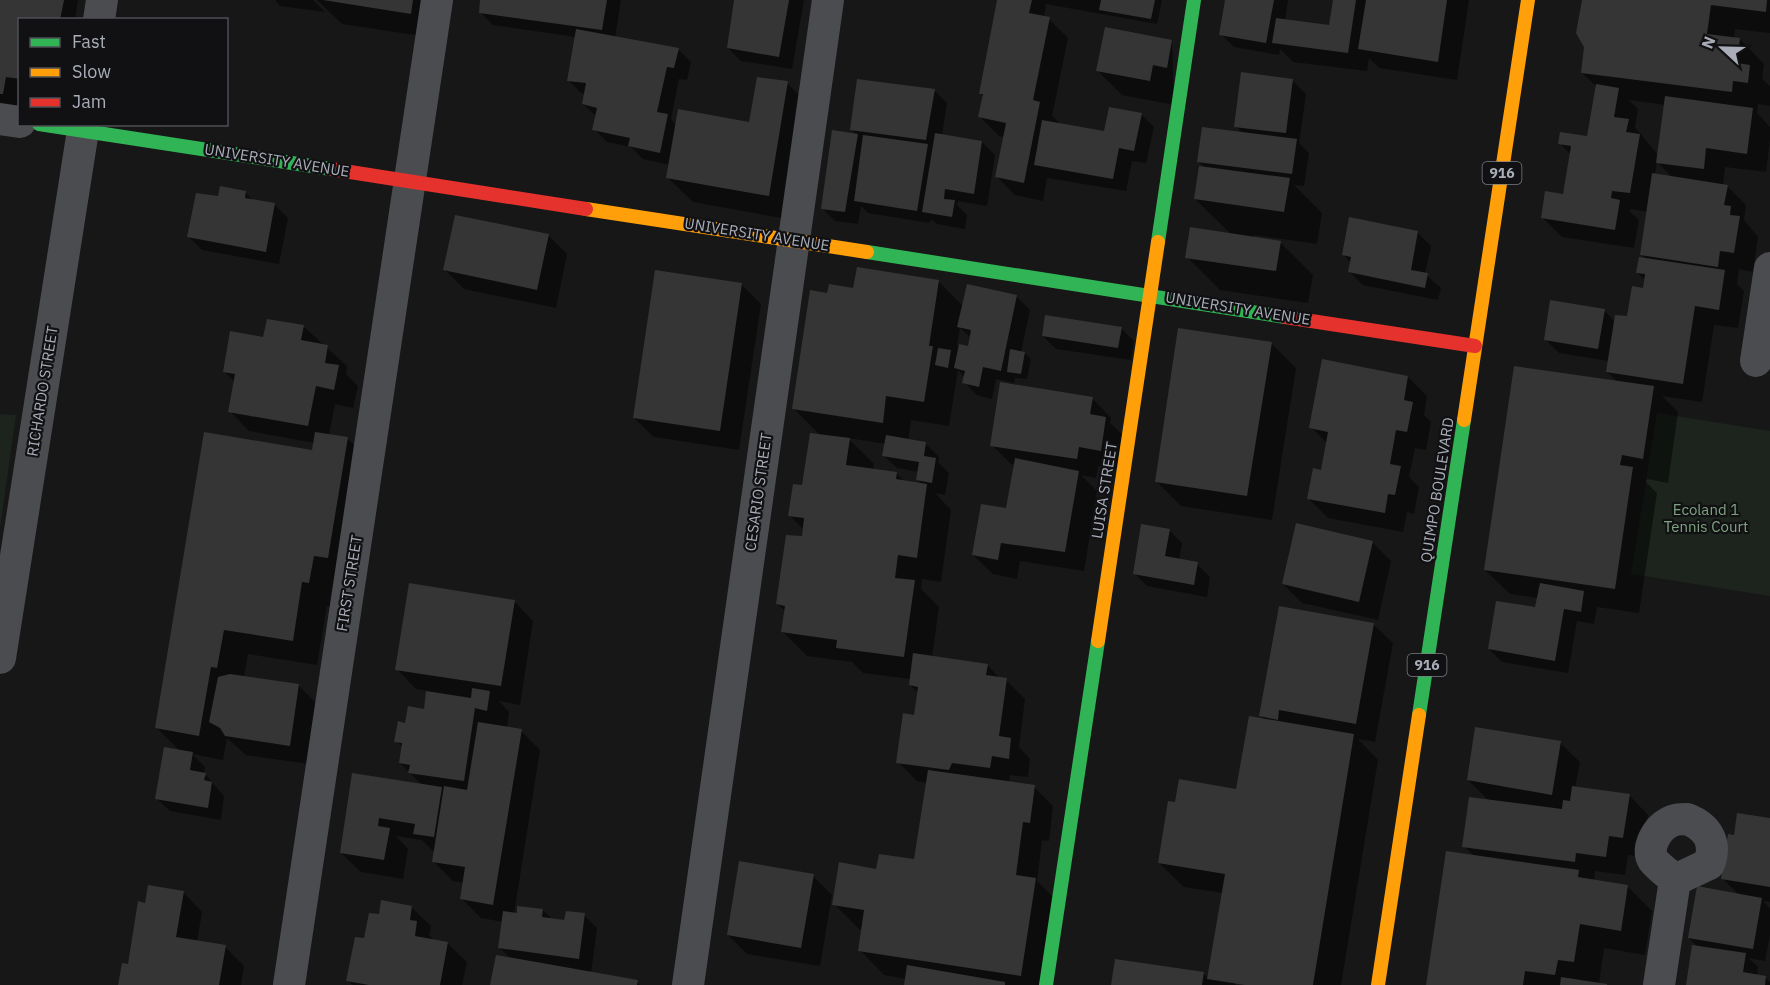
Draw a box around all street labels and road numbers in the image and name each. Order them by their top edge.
street label: UNIVERSITY AVENUE [203,139,351,181]
road number: 916 [1482,162,1522,184]
street label: UNIVERSITY AVENUE [683,213,831,255]
street label: UNIVERSITY AVENUE [1164,287,1312,329]
street label: RICHARDO STREET [22,324,62,458]
street label: QUIMPO BOULEVARD [1416,416,1458,564]
street label: CESARIO STREET [740,431,776,552]
street label: LUISA STREET [1087,440,1121,540]
street label: FIRST STREET [332,533,366,633]
road number: 916 [1408,654,1446,676]

